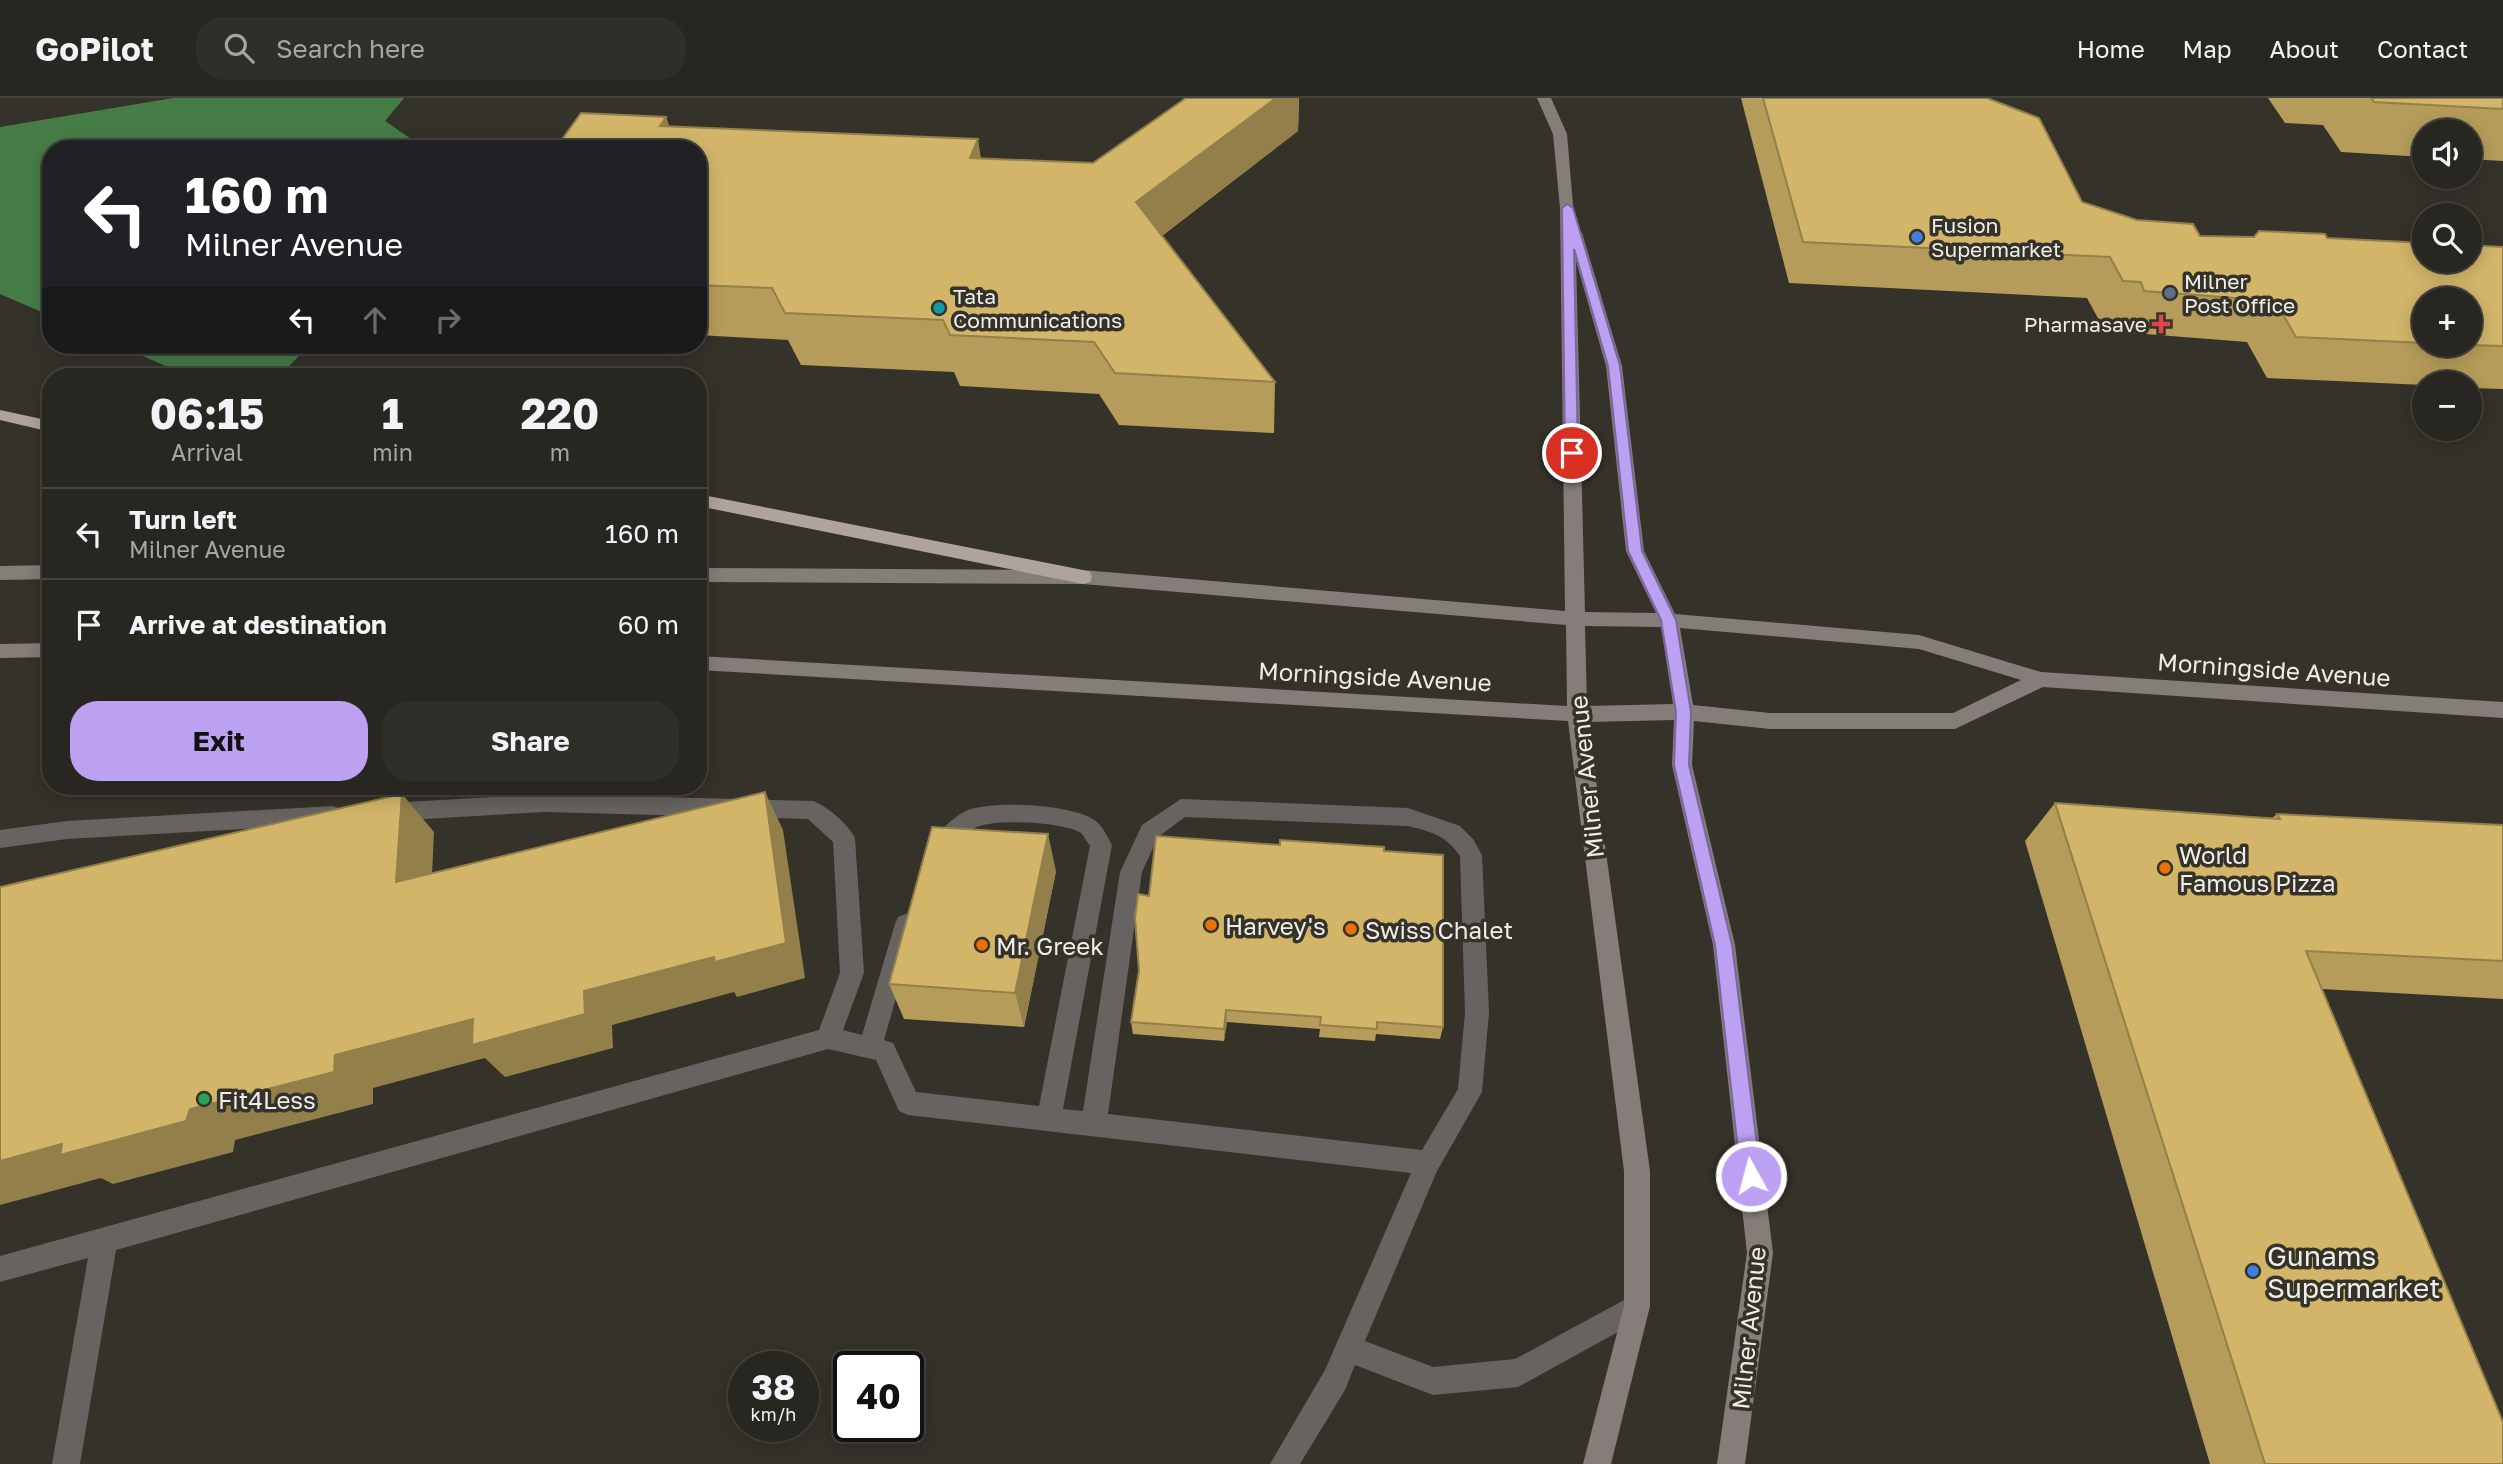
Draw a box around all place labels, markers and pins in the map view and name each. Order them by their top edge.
place label: Fusion Supermarket [1931,212,2061,262]
marker: Fusion Supermarket [1909,229,1925,245]
place label: Milner Post Office [2184,268,2295,318]
place label: Tata Communications [953,283,1122,333]
marker: Milner Post Office [2162,285,2178,301]
marker: Tata Communications [931,300,947,316]
place label: Pharmasave [2024,311,2147,337]
marker: Pharmasave [2153,316,2169,332]
pin [1542,423,1602,483]
place label: World Famous Pizza [2179,840,2336,897]
marker: World Famous Pizza [2157,860,2173,876]
place label: Harvey's [1225,911,1326,940]
place label: Swiss Chalet [1365,915,1513,944]
marker: Harvey's [1203,917,1219,933]
marker: Swiss Chalet [1343,921,1359,937]
place label: Mr. Greek [996,931,1104,960]
marker: Mr. Greek [974,937,990,953]
place label: Fit4Less [218,1085,316,1114]
marker: Fit4Less [196,1091,212,1107]
place label: Gunams Supermarket [2267,1239,2440,1304]
marker: Gunams Supermarket [2245,1263,2261,1279]

